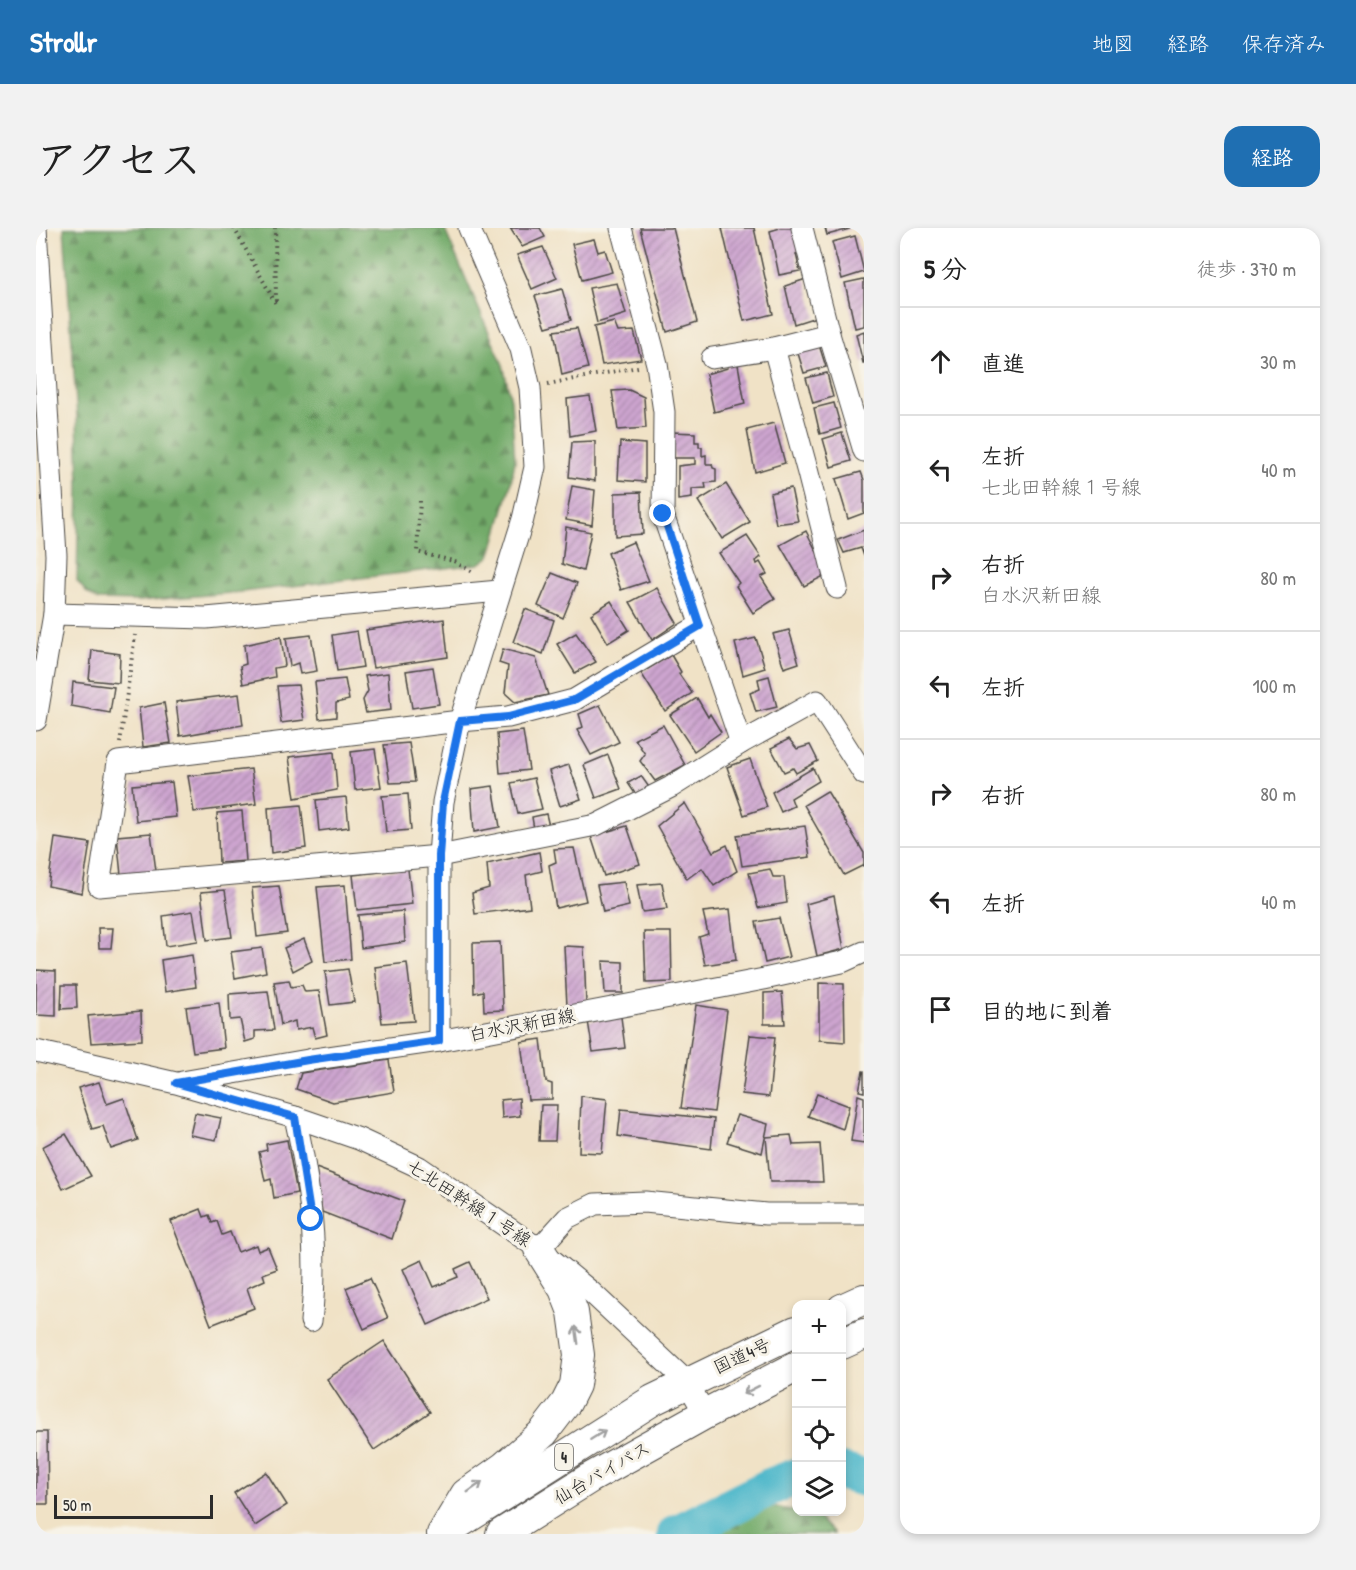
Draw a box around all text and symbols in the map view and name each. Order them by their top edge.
text: Strollr [30,23,97,61]
text: 地図 [1092,29,1134,58]
text: 経路 [1167,29,1209,58]
text: 保存済み [1242,29,1326,58]
button: 経路 [1224,126,1320,187]
text: アクセス [36,130,201,187]
text: 5 分 [924,251,967,286]
text: 徒歩 · 370 m [1197,255,1296,282]
icon: ahead [924,345,957,378]
text: 直進 [981,348,1025,378]
text: 30 m [1260,348,1296,375]
text: 左折 [981,441,1025,471]
icon: left [924,453,957,486]
text: 40 m [1261,456,1296,483]
text: 七北田幹線１号線 [981,473,1141,500]
route end [649,500,675,526]
text: 右折 [981,549,1025,579]
icon: right [924,561,957,594]
text: 80 m [1260,564,1296,591]
text: 白水沢新田線 [981,581,1101,608]
icon: left [924,669,957,702]
text: 左折 [981,672,1025,702]
text: 100 m [1253,672,1296,699]
icon: right [924,777,957,810]
text: 右折 [981,780,1025,810]
text: 80 m [1260,780,1296,807]
icon: left [924,885,957,918]
text: 左折 [981,888,1025,918]
text: 40 m [1261,888,1296,915]
icon: arrive [924,993,957,1026]
text: 目的地に到着 [981,996,1113,1026]
street label: 白水沢新田線 [467,1002,577,1047]
street label: 七北田幹線１号線 [402,1153,536,1252]
route start [297,1205,323,1231]
map controls [792,1300,846,1516]
button: + [792,1300,846,1354]
one-way arrow [571,1326,582,1346]
street label: 国道4号 [709,1331,775,1380]
button: − [792,1354,846,1408]
one-way arrow [742,1385,760,1397]
button: locate [792,1408,846,1462]
one-way arrow [589,1429,606,1442]
street label: 仙台バイパス [549,1435,655,1510]
road number: 4 [555,1444,573,1470]
button: layers [792,1462,846,1516]
one-way arrow [467,1481,483,1493]
scale bar [54,1492,213,1520]
text: 50 m [63,1494,92,1516]

